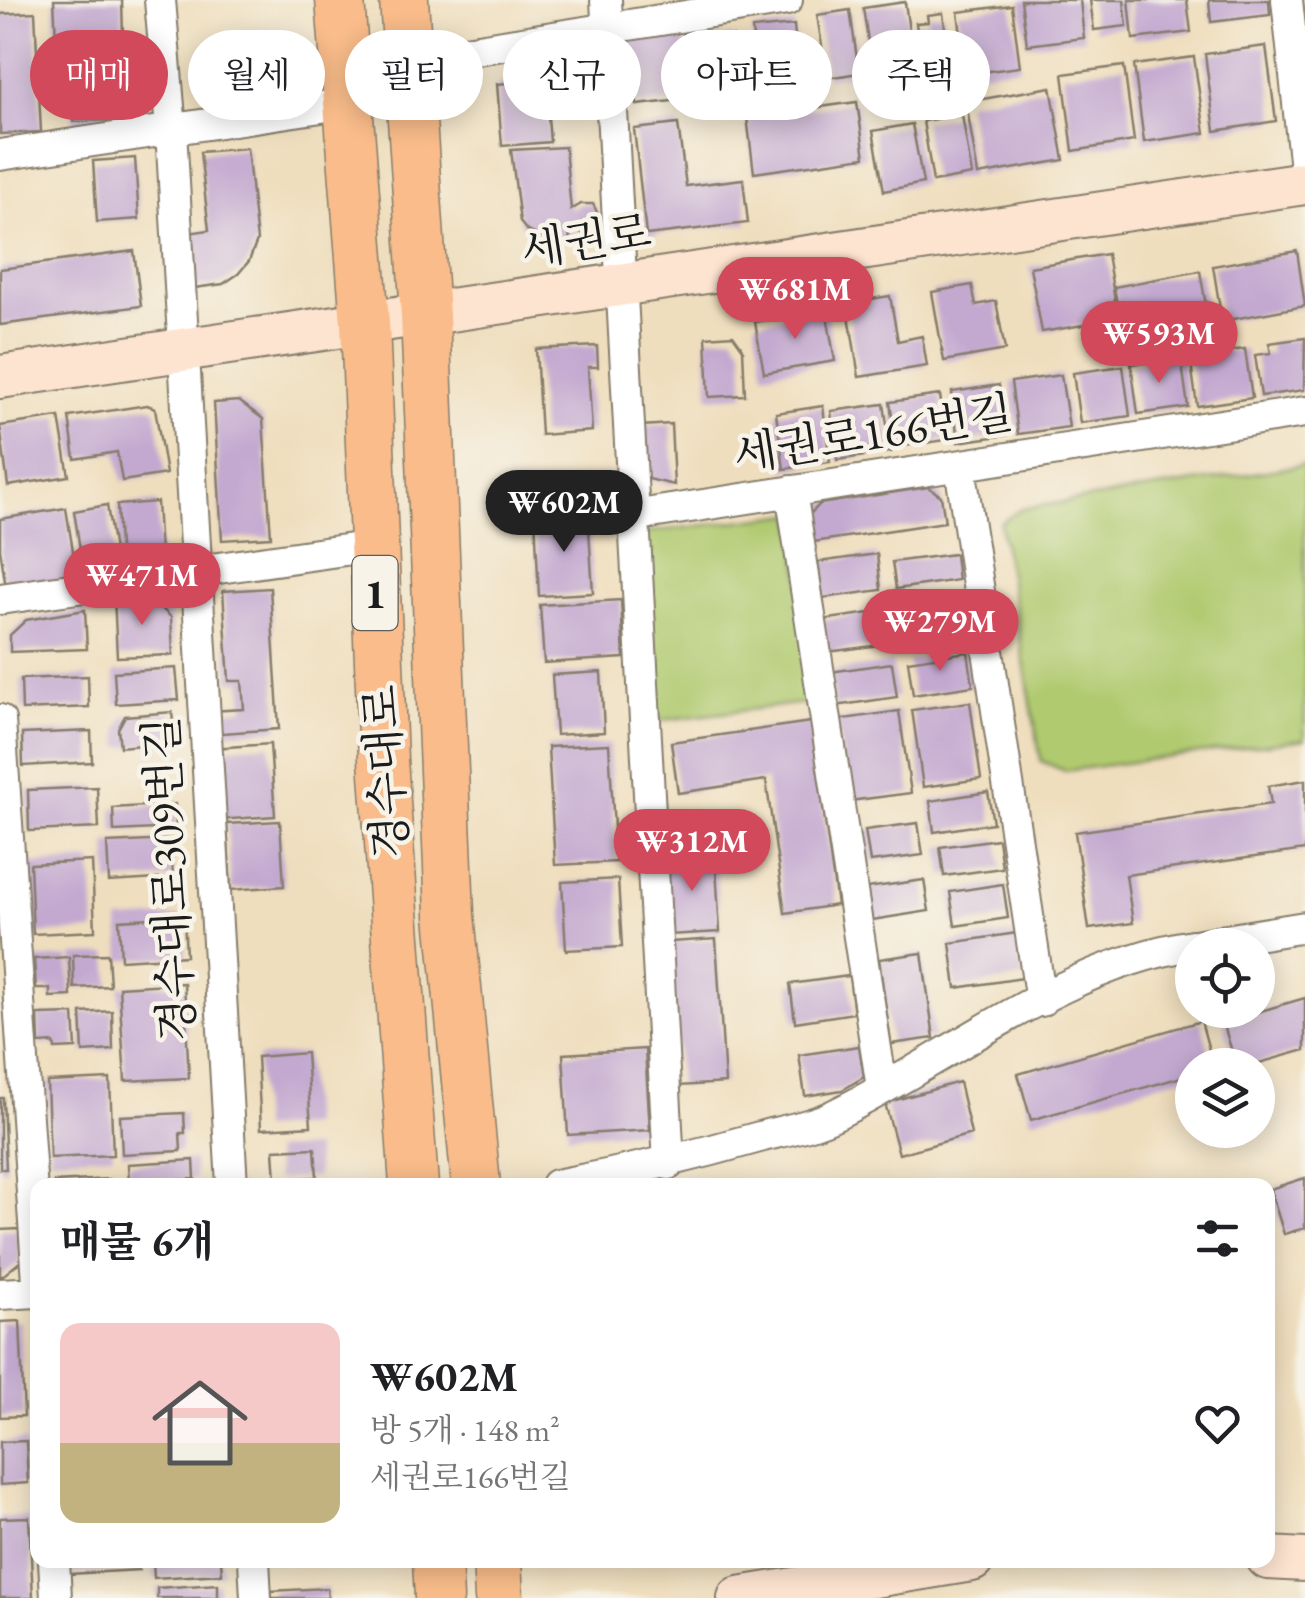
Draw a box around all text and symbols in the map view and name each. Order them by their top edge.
chip: 매매 [30,30,168,120]
chip: 월세 [188,30,325,120]
chip: 필터 [345,30,483,120]
chip: 신규 [503,30,641,120]
chip: 아파트 [661,30,832,120]
chip: 주택 [852,30,990,120]
street label: 세권로 [517,201,655,279]
pin: ₩681M [725,257,865,342]
text: ₩681M [739,268,851,310]
pin: ₩593M [1089,301,1229,386]
text: ₩593M [1103,312,1215,354]
street label: 세권로166번길 [729,382,1017,484]
pin: ₩602M [494,470,634,555]
text: ₩602M [508,481,620,523]
pin: ₩471M [72,543,212,628]
text: ₩471M [86,554,198,596]
road number: 1 [352,556,398,630]
pin: ₩279M [870,589,1010,674]
text: ₩279M [884,600,996,642]
street label: 경수대로 [350,683,420,861]
street label: 경수대로309번길 [132,715,206,1043]
pin: ₩312M [622,809,762,894]
text: ₩312M [636,820,748,862]
map controls [1175,928,1275,1148]
button: locate [1175,928,1275,1028]
button: layers [1175,1048,1275,1148]
icon: filters [1190,1211,1245,1266]
text: 매물 6개 [60,1214,214,1269]
text: ₩602M [370,1349,518,1404]
icon: home [140,1363,260,1483]
icon: heart [1190,1396,1245,1451]
text: 방 5개 · 148 m² [370,1409,560,1451]
text: 세권로166번길 [370,1456,571,1498]

